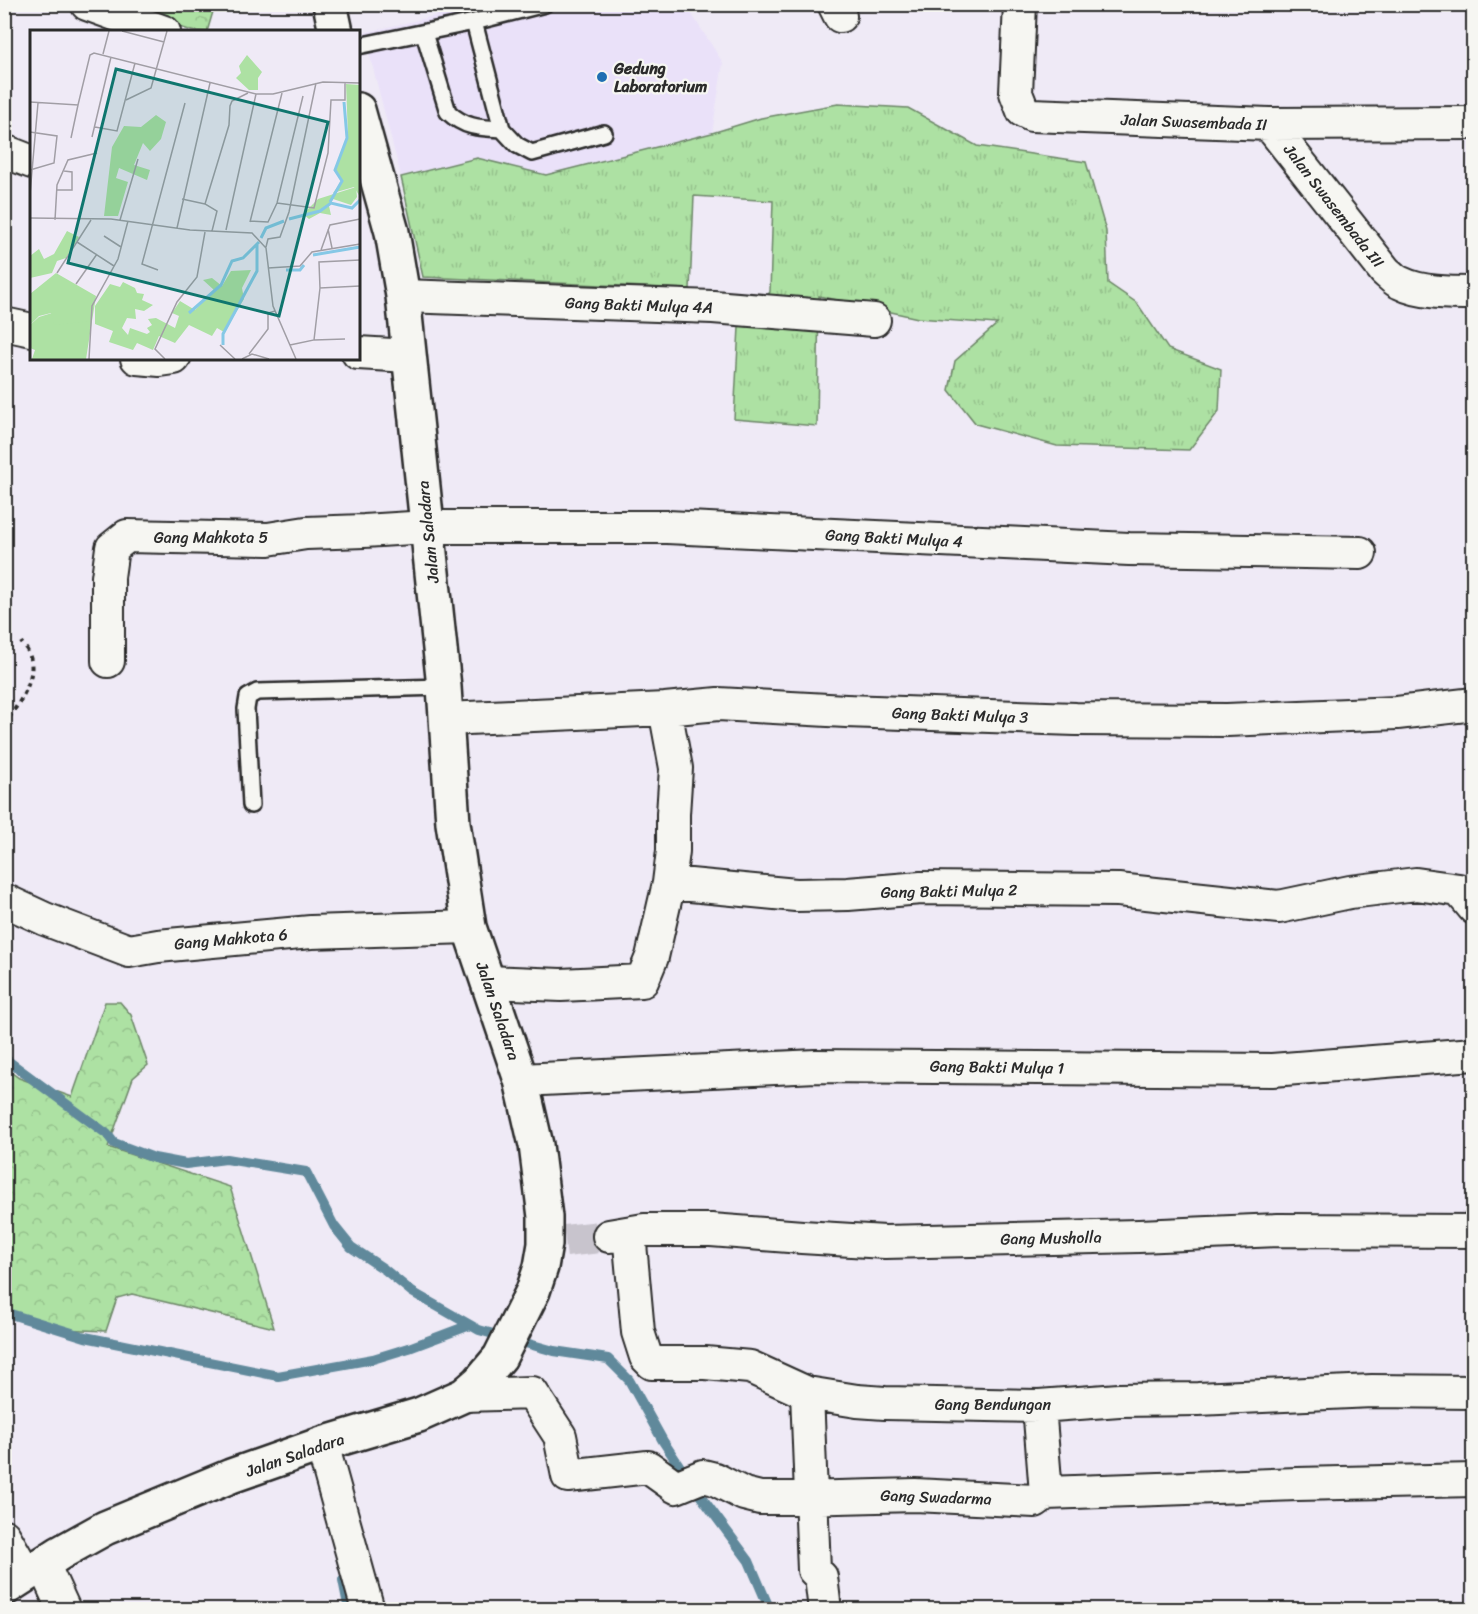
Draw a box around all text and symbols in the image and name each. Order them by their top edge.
inset map [30,30,360,360]
place label: Gedung Laboratorium [613,54,707,101]
marker: Gedung Laboratorium [595,70,609,84]
street label: Jalan Swasembada II [1119,105,1268,139]
street label: Jalan Swasembada III [1275,137,1392,275]
street label: Gang Bakti Mulya 4A [564,288,714,322]
street label: Jalan Saladara [408,479,448,586]
street label: Gang Bakti Mulya 4 [824,520,964,556]
street label: Gang Mahkota 5 [154,523,268,552]
street label: Gang Bakti Mulya 3 [891,698,1029,732]
street label: Gang Bakti Mulya 2 [880,875,1018,907]
street label: Gang Mahkota 6 [173,920,289,958]
street label: Jalan Saladara [467,957,528,1064]
street label: Gang Bakti Mulya 1 [929,1051,1065,1083]
street label: Gang Musholla [1000,1223,1102,1253]
street label: Gang Bendungan [935,1390,1052,1419]
street label: Jalan Saladara [241,1425,348,1486]
street label: Gang Swadarma [880,1481,992,1513]

